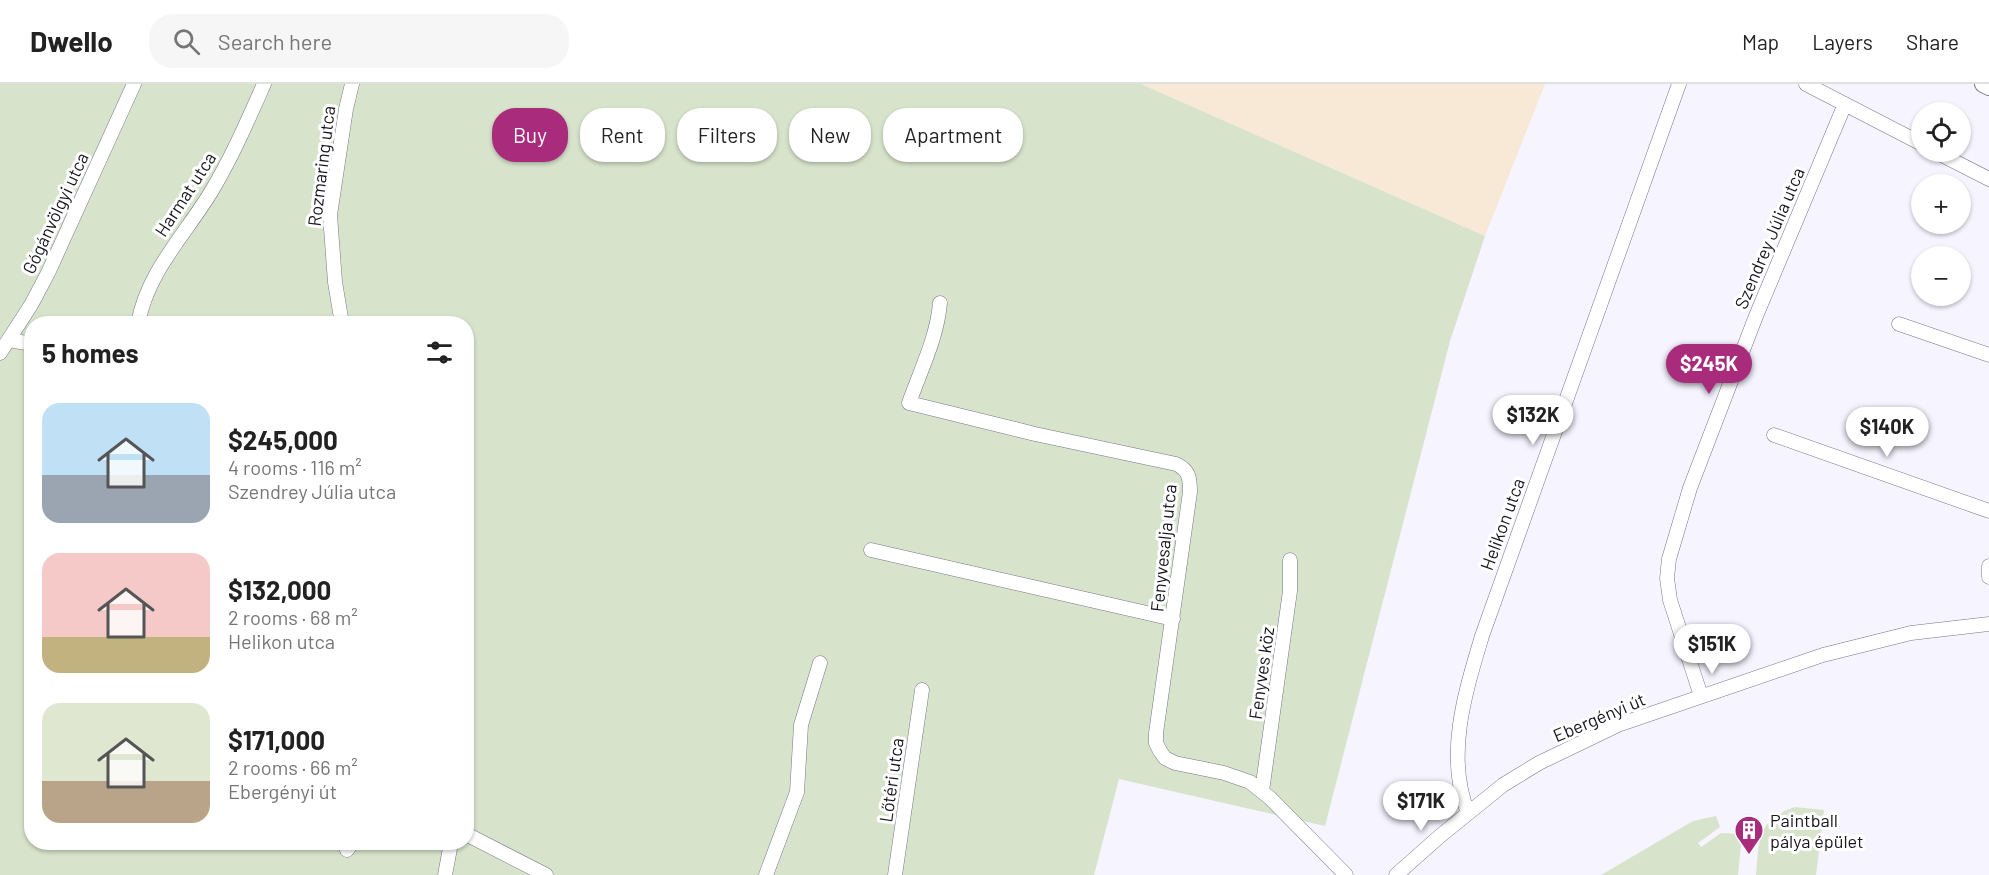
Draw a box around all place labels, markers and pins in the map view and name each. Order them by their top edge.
pin: $245K [1667,344,1751,395]
pin: $132K [1491,395,1575,446]
pin: $140K [1845,407,1929,458]
pin: $151K [1670,624,1754,675]
pin: $171K [1379,781,1463,832]
place label: Paintball pálya épület [1770,809,1864,852]
building icon: Paintball pálya épület [1733,814,1765,856]

